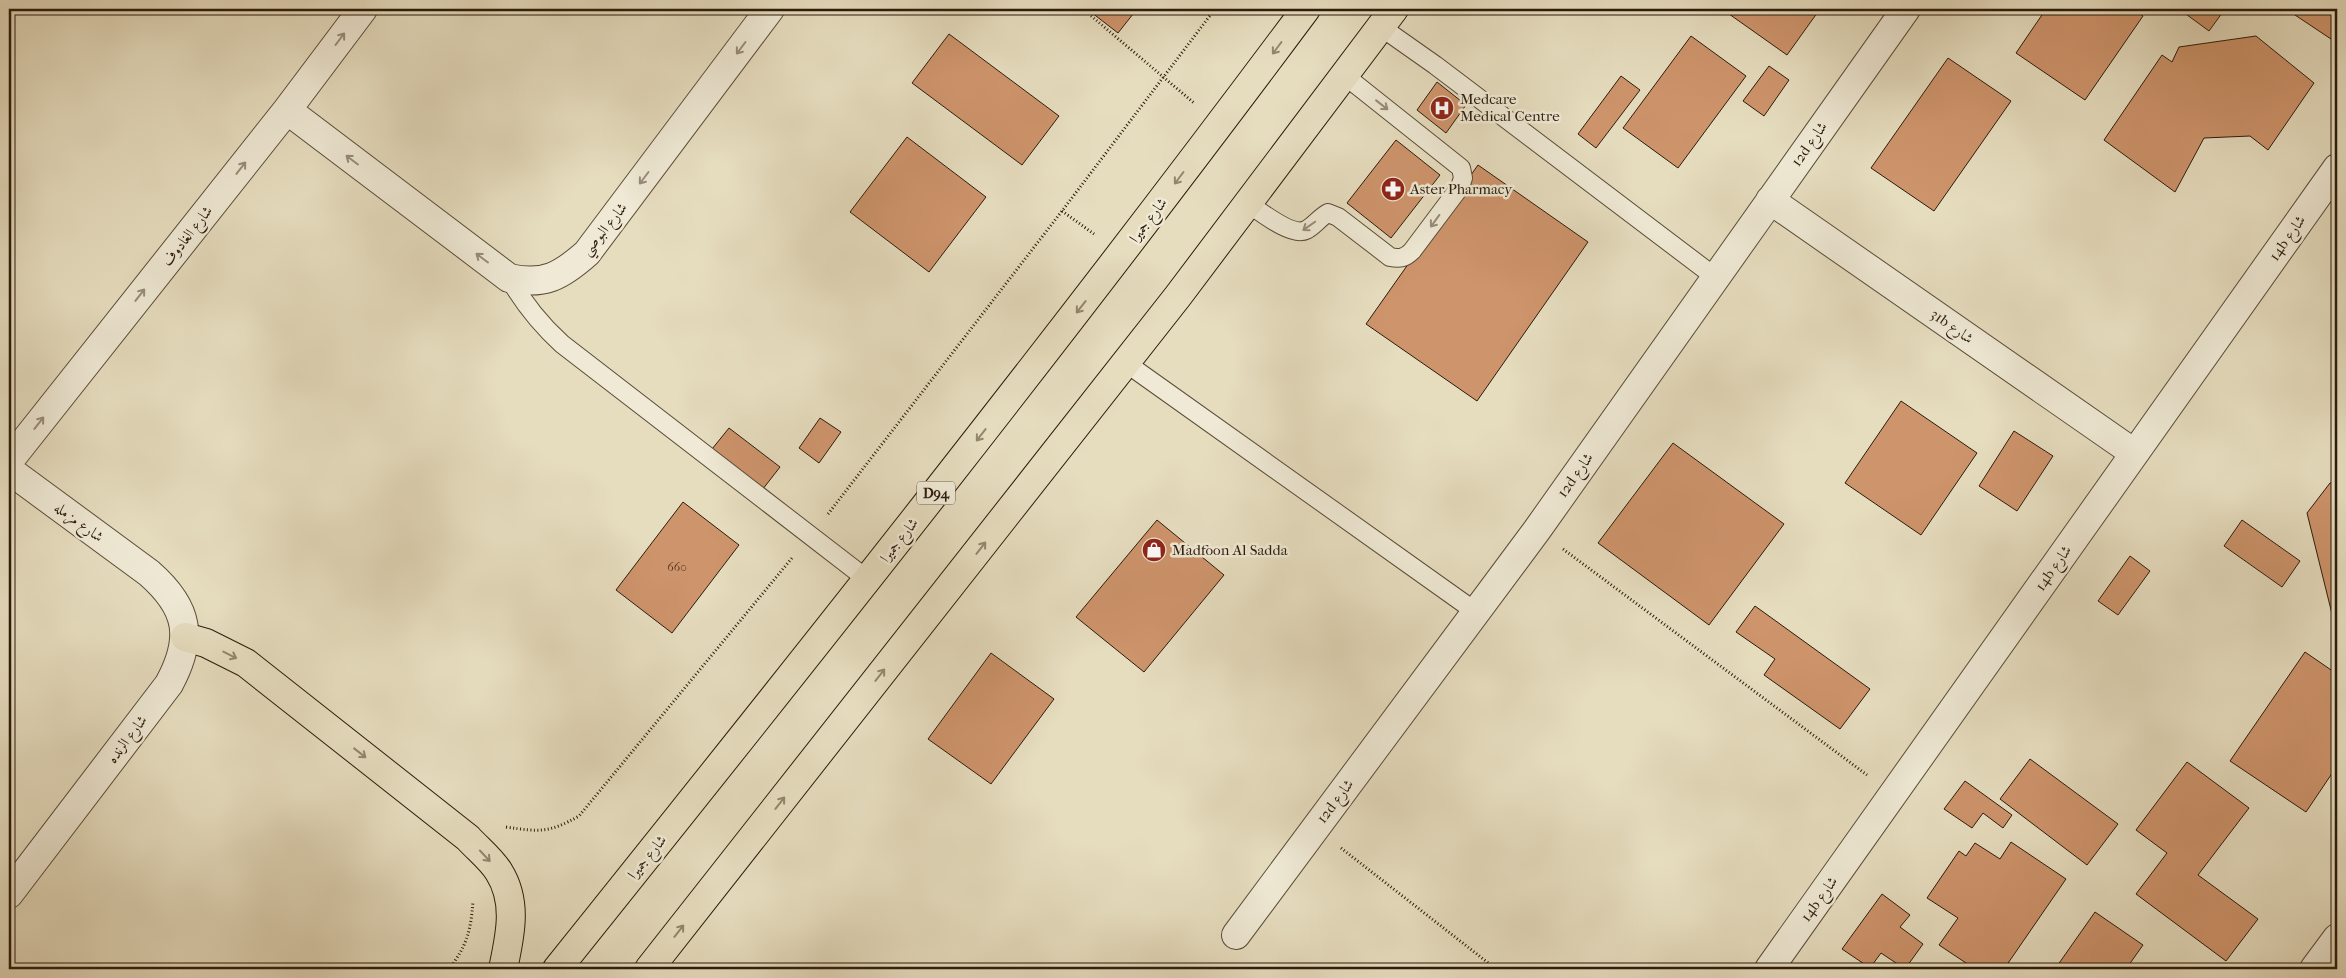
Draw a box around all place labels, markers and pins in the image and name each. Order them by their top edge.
place label: Medcare Medical Centre [1460,90,1560,125]
hospital icon: Medcare Medical Centre [1429,95,1455,121]
pharmacy icon: Aster Pharmacy [1380,176,1406,202]
place label: Aster Pharmacy [1409,180,1513,198]
shop icon: Madfoon Al Sadda [1141,537,1167,563]
place label: Madfoon Al Sadda [1172,541,1289,559]

